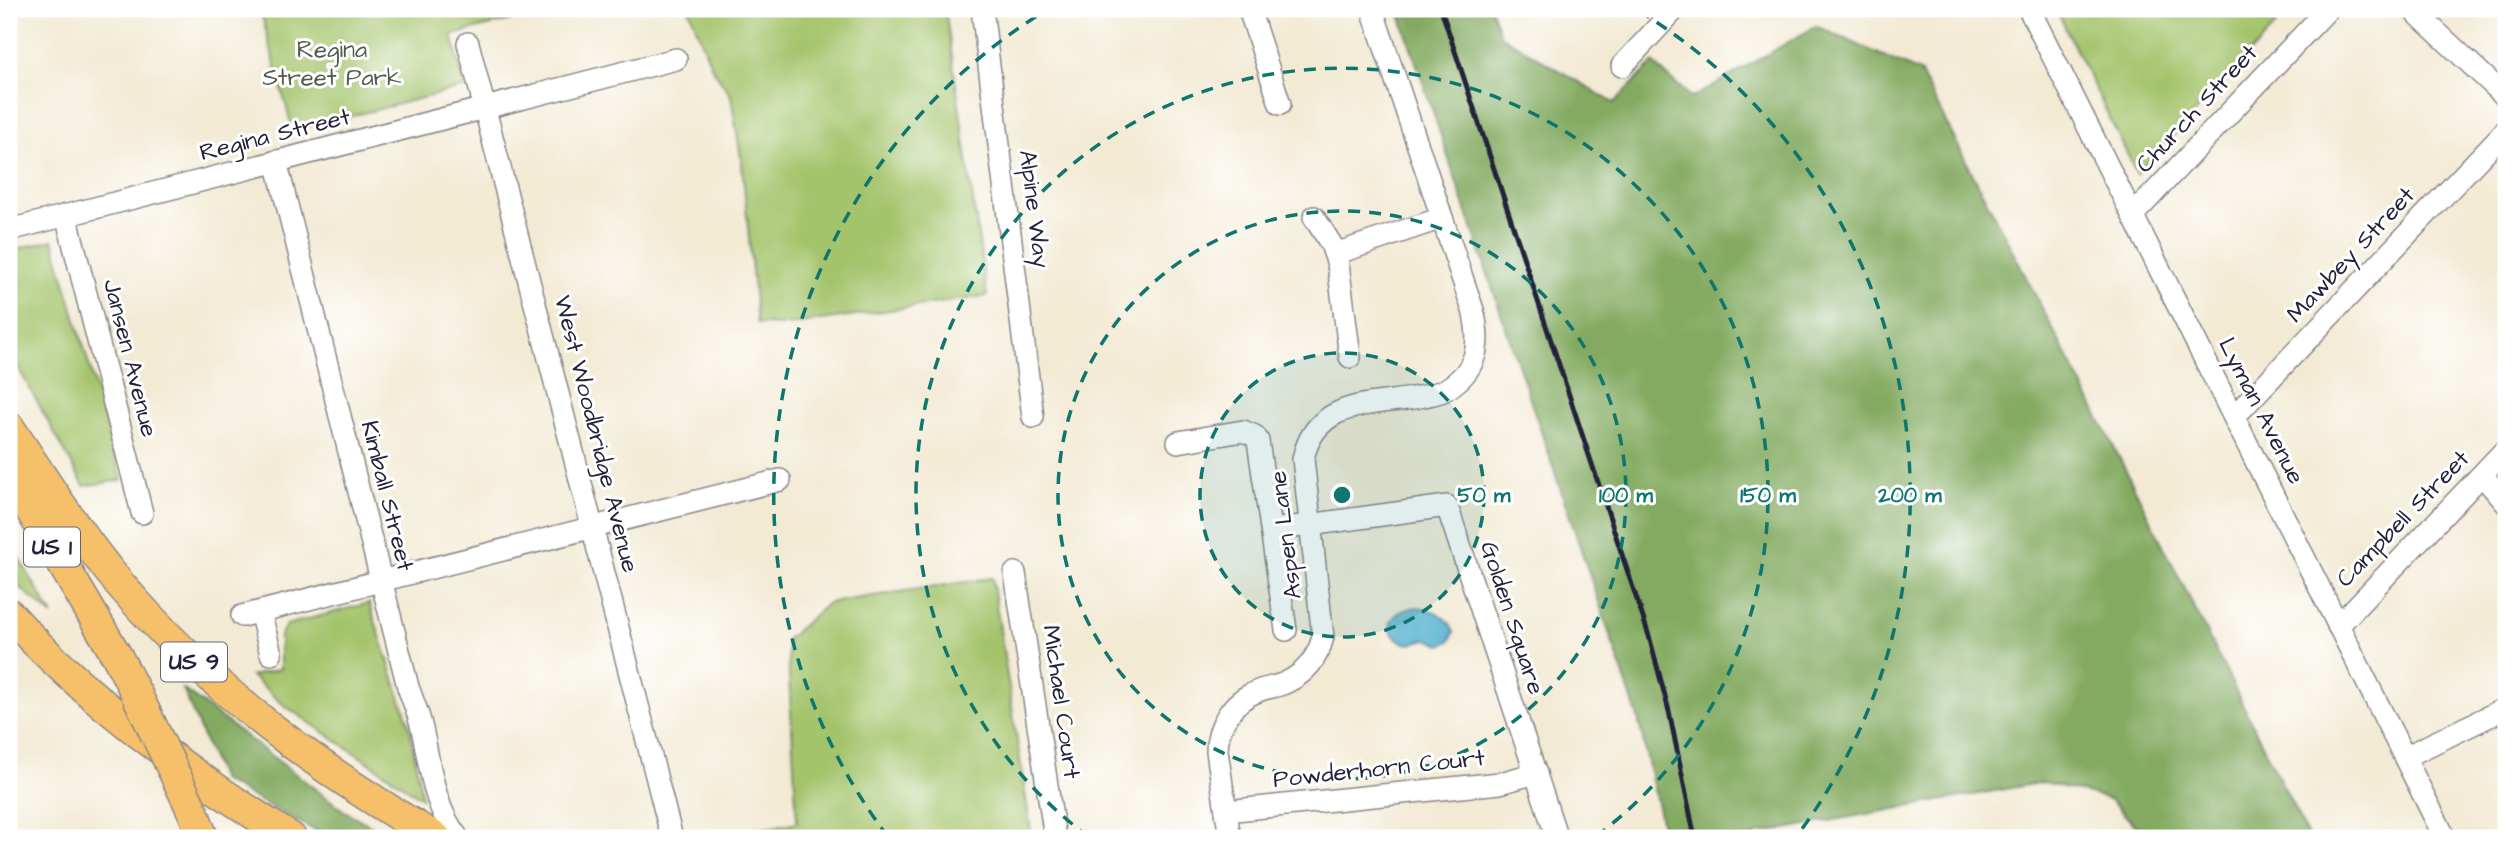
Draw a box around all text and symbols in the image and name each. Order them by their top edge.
park label: Regina Street Park [262,33,402,95]
street label: Church Street [2128,37,2266,181]
street label: Regina Street [196,100,354,171]
street label: Alpine Way [1009,148,1058,270]
street label: Mawbey Street [2279,179,2424,331]
street label: Jansen Avenue [94,276,166,440]
street label: West Woodbridge Avenue [544,292,647,576]
street label: Lyman Avenue [2209,332,2313,491]
street label: Kimball Street [352,417,422,575]
street label: Campbell Street [2329,443,2478,595]
street label: Aspen Lane [1261,469,1311,601]
text: 50 m [1458,481,1511,510]
text: 100 m [1599,481,1654,510]
text: 150 m [1740,481,1796,510]
text: 200 m [1877,481,1942,510]
centre of rings [1330,483,1354,507]
road number: US 1 [24,527,80,566]
street label: Golden Square [1471,537,1553,699]
street label: Michael Court [1033,623,1089,781]
road number: US 9 [161,642,227,682]
street label: Powderhorn Court [1272,741,1487,797]

